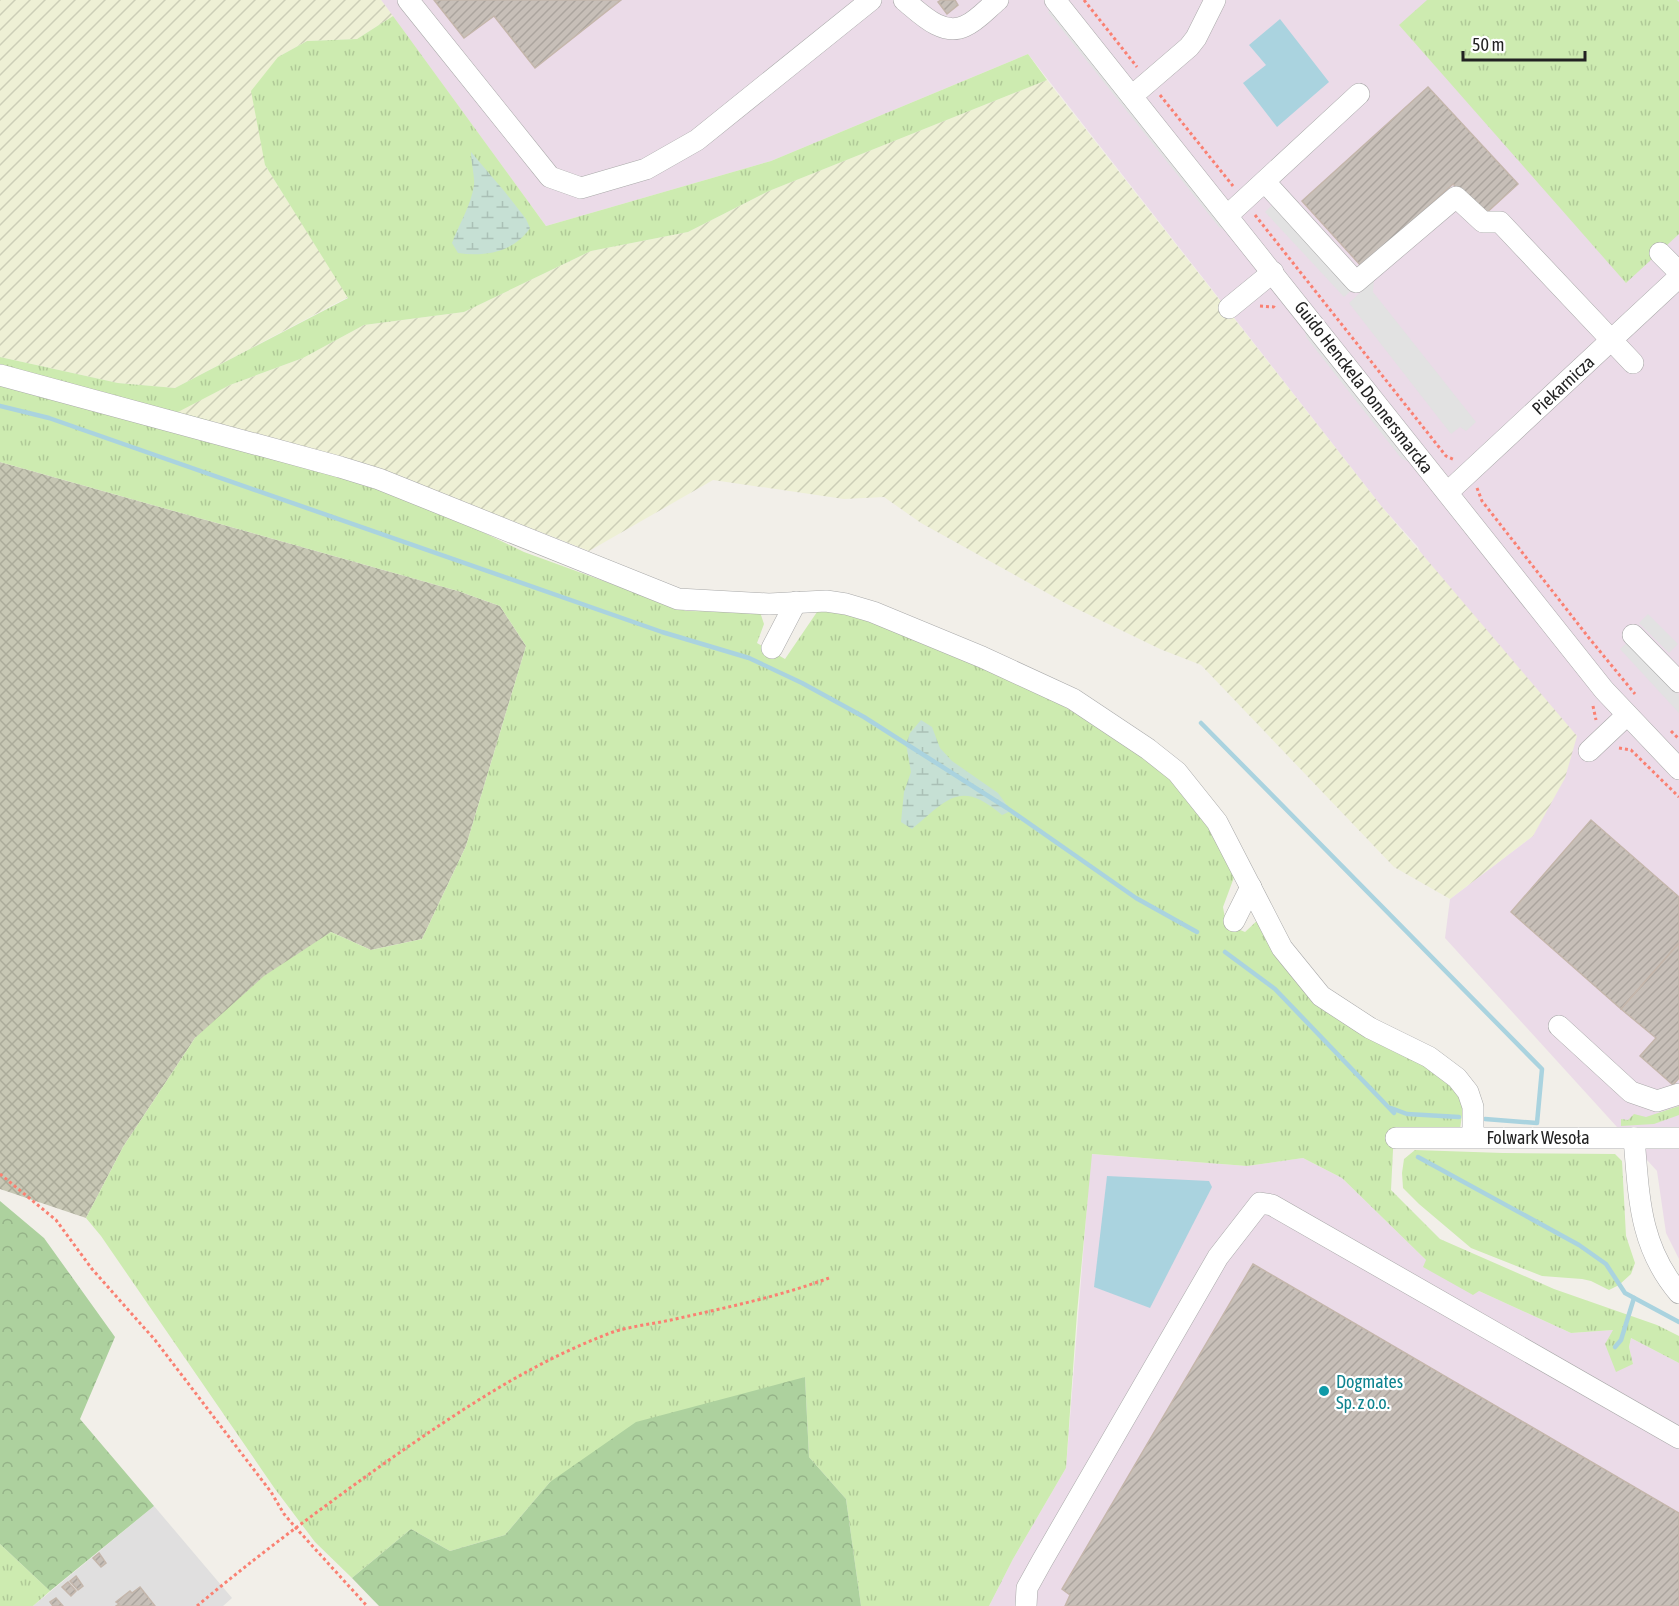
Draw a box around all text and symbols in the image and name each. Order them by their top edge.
scale bar [1463,24,1584,62]
text: 50 m [1472,34,1504,55]
street label: Guido Henckela Donnersmarcka [1290,297,1438,477]
street label: Piekarnicza [1528,351,1598,419]
street label: Folwark Wesoła [1486,1127,1590,1148]
place label: Dogmates Sp. z o.o. [1336,1371,1403,1413]
marker: Dogmates Sp. z o.o. [1317,1384,1331,1398]

